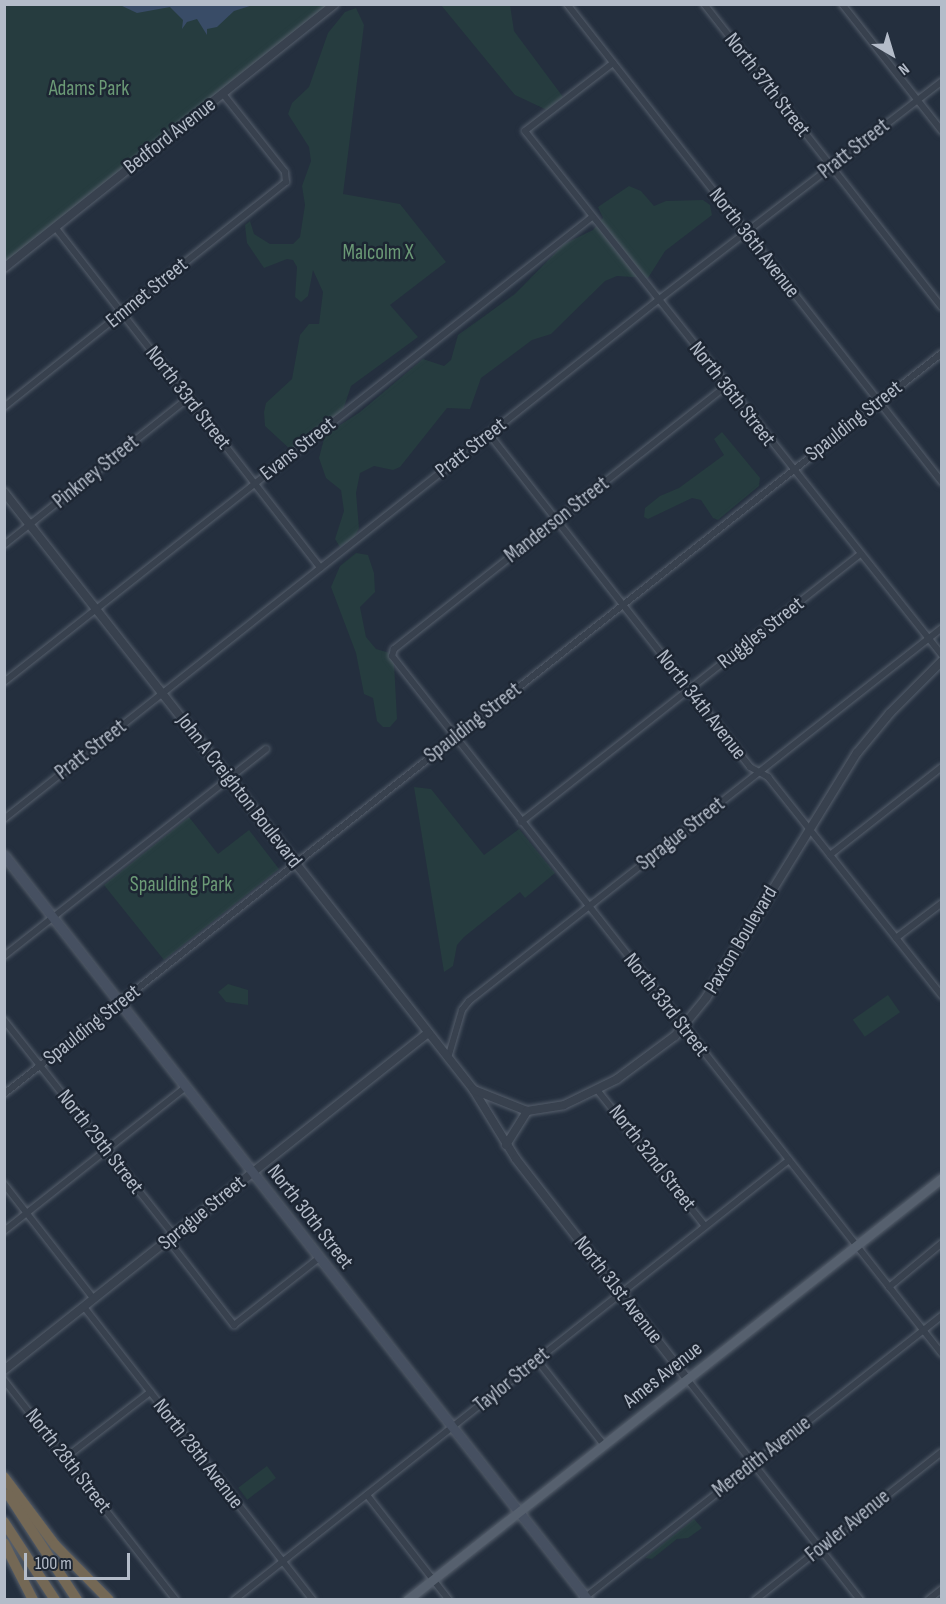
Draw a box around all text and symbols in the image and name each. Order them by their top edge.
north arrow [862,24,922,84]
street label: North 37th Street [719,28,815,142]
text: N [894,58,913,79]
park label: Adams Park [49,76,129,102]
street label: Bedford Avenue [119,92,221,180]
street label: Pratt Street [814,113,894,185]
street label: North 36th Avenue [703,183,805,303]
park label: Malcolm X [342,240,414,266]
street label: Emmet Street [101,252,193,334]
street label: North 36th Street [683,337,781,451]
street label: North 33rd Street [140,341,236,455]
street label: Spaulding Street [800,375,908,467]
street label: Evans Street [255,412,341,486]
street label: Pratt Street [431,412,511,484]
street label: Pinkney Street [48,430,144,514]
street label: Manderson Street [500,471,614,569]
street label: Ruggles Street [713,591,809,675]
street label: North 34th Avenue [650,645,752,765]
street label: Spaulding Street [419,677,527,769]
street label: John A Creighton Boulevard [171,709,307,873]
street label: Pratt Street [51,714,131,786]
street label: Sprague Street [632,792,730,876]
park label: Spaulding Park [130,872,232,898]
street label: Paxton Boulevard [699,882,783,998]
street label: North 33rd Street [618,948,714,1062]
street label: Spaulding Street [38,979,146,1071]
street label: North 29th Street [51,1085,149,1199]
street label: North 32nd Street [603,1100,701,1216]
street label: North 30th Street [261,1160,359,1274]
street label: Sprague Street [153,1170,251,1256]
street label: North 31st Avenue [568,1231,668,1349]
street label: Ames Avenue [618,1336,708,1414]
street label: Taylor Street [469,1342,555,1418]
street label: North 28th Avenue [147,1394,249,1514]
street label: North 28th Street [19,1404,117,1518]
street label: Meredith Avenue [708,1411,816,1503]
street label: Fowler Avenue [801,1484,895,1568]
scale bar [27,1541,134,1579]
text: 100 m [35,1553,72,1574]

